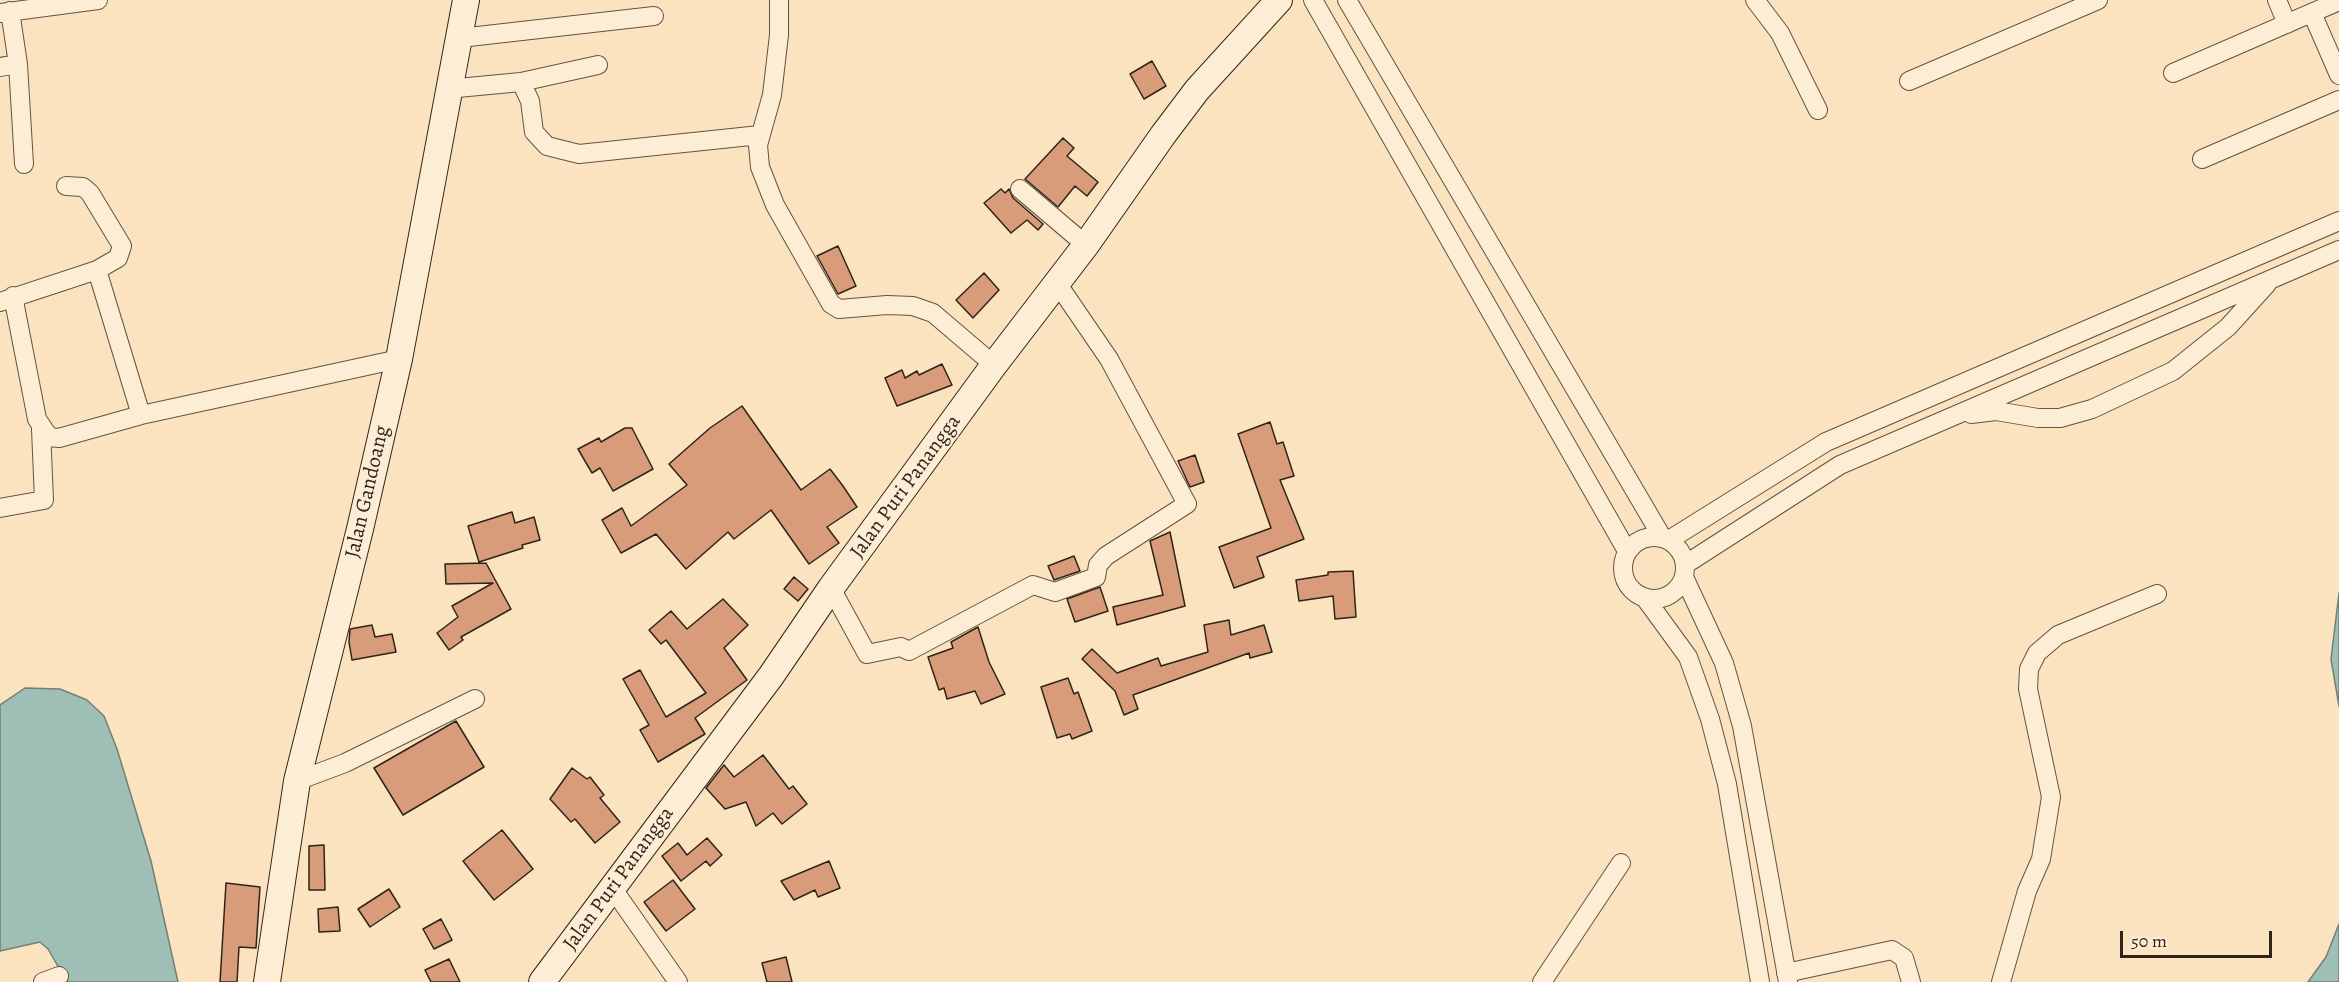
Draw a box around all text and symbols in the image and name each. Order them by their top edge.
street label: Jalan Puri Panangga [845,410,967,564]
street label: Jalan Gandoang [341,423,395,561]
street label: Jalan Puri Panangga [558,802,680,956]
scale bar [2123,919,2274,957]
text: 50 m [2131,929,2167,953]

